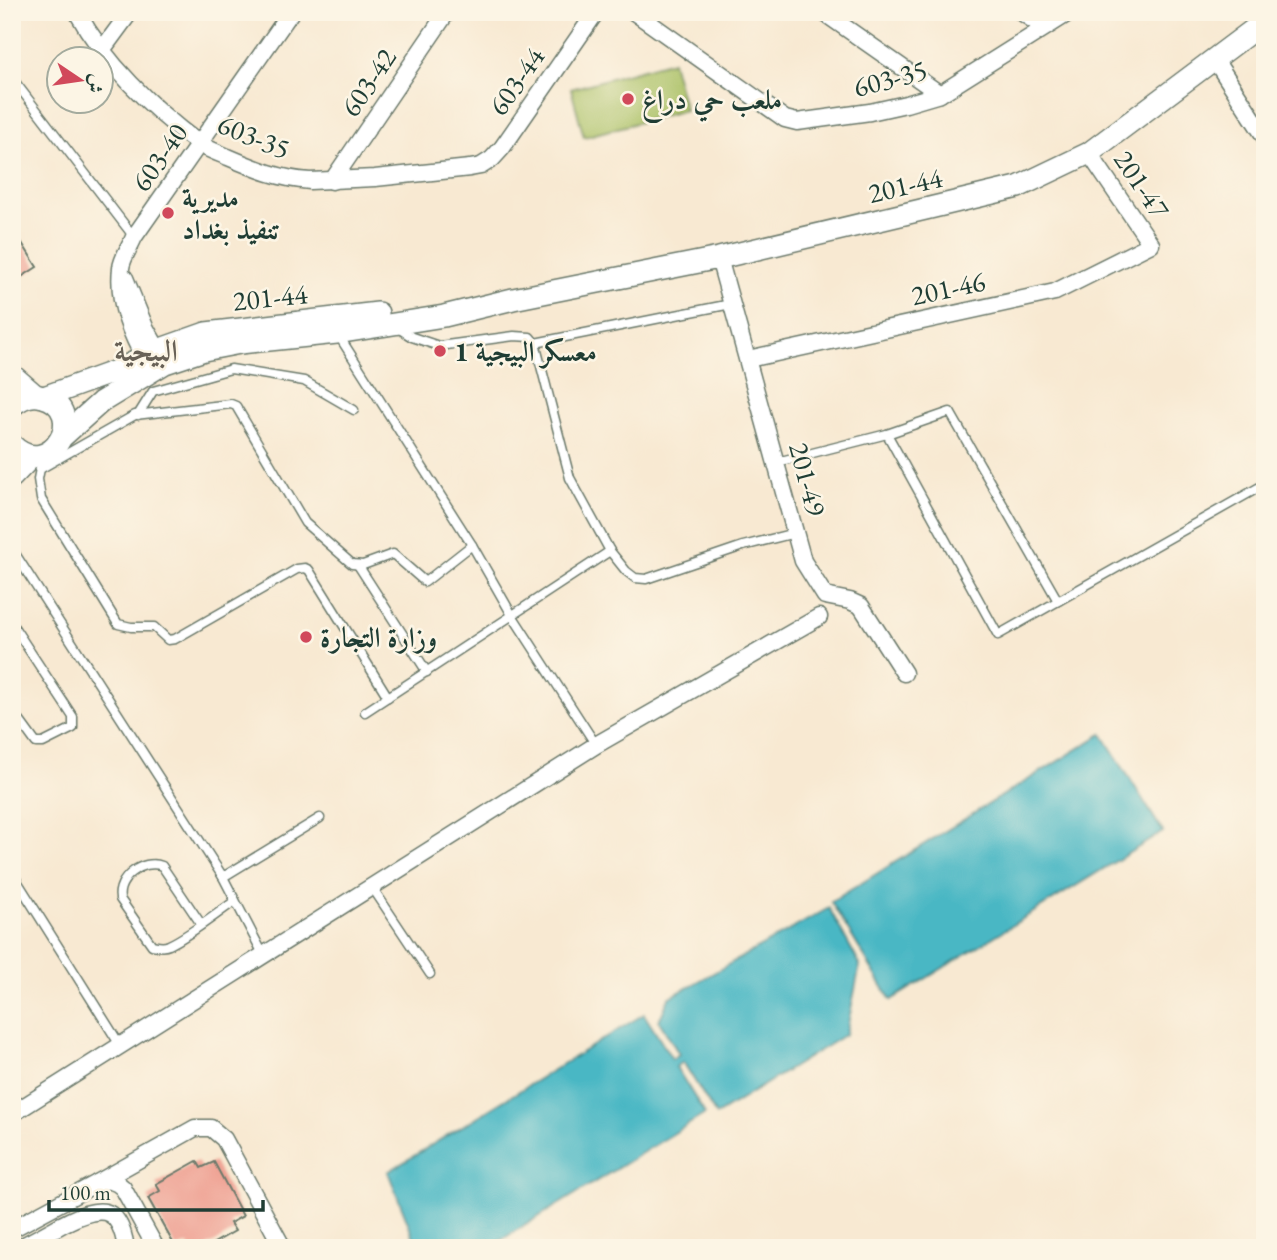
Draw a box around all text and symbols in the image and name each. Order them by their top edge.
street label: 603-42 [332,40,404,123]
street label: 603-44 [480,40,553,122]
north arrow [46,46,116,116]
street label: 603-35 [849,51,931,105]
text: ش [82,72,110,96]
place label: ملعب حي دراغ [642,81,782,123]
marker: ملعب حي دراغ [620,91,636,107]
street label: 603-35 [213,105,295,167]
street label: 603-40 [123,116,195,198]
street label: 201-47 [1106,143,1178,226]
street label: 201-44 [864,159,946,211]
place label: مديرية تنفيذ بغداد [182,179,280,247]
marker: مديرية تنفيذ بغداد [160,205,176,221]
street label: 201-46 [908,263,988,313]
street label: 201-44 [231,275,310,319]
district label: البيجية [114,331,178,370]
place label: معسكر البيجية 1 [454,333,597,369]
marker: معسكر البيجية 1 [432,343,448,359]
street label: 201-49 [781,438,835,520]
place label: وزارة التجارة [320,619,437,655]
marker: وزارة التجارة [298,629,314,645]
scale bar [49,1169,262,1213]
text: 100 m [60,1179,111,1206]

